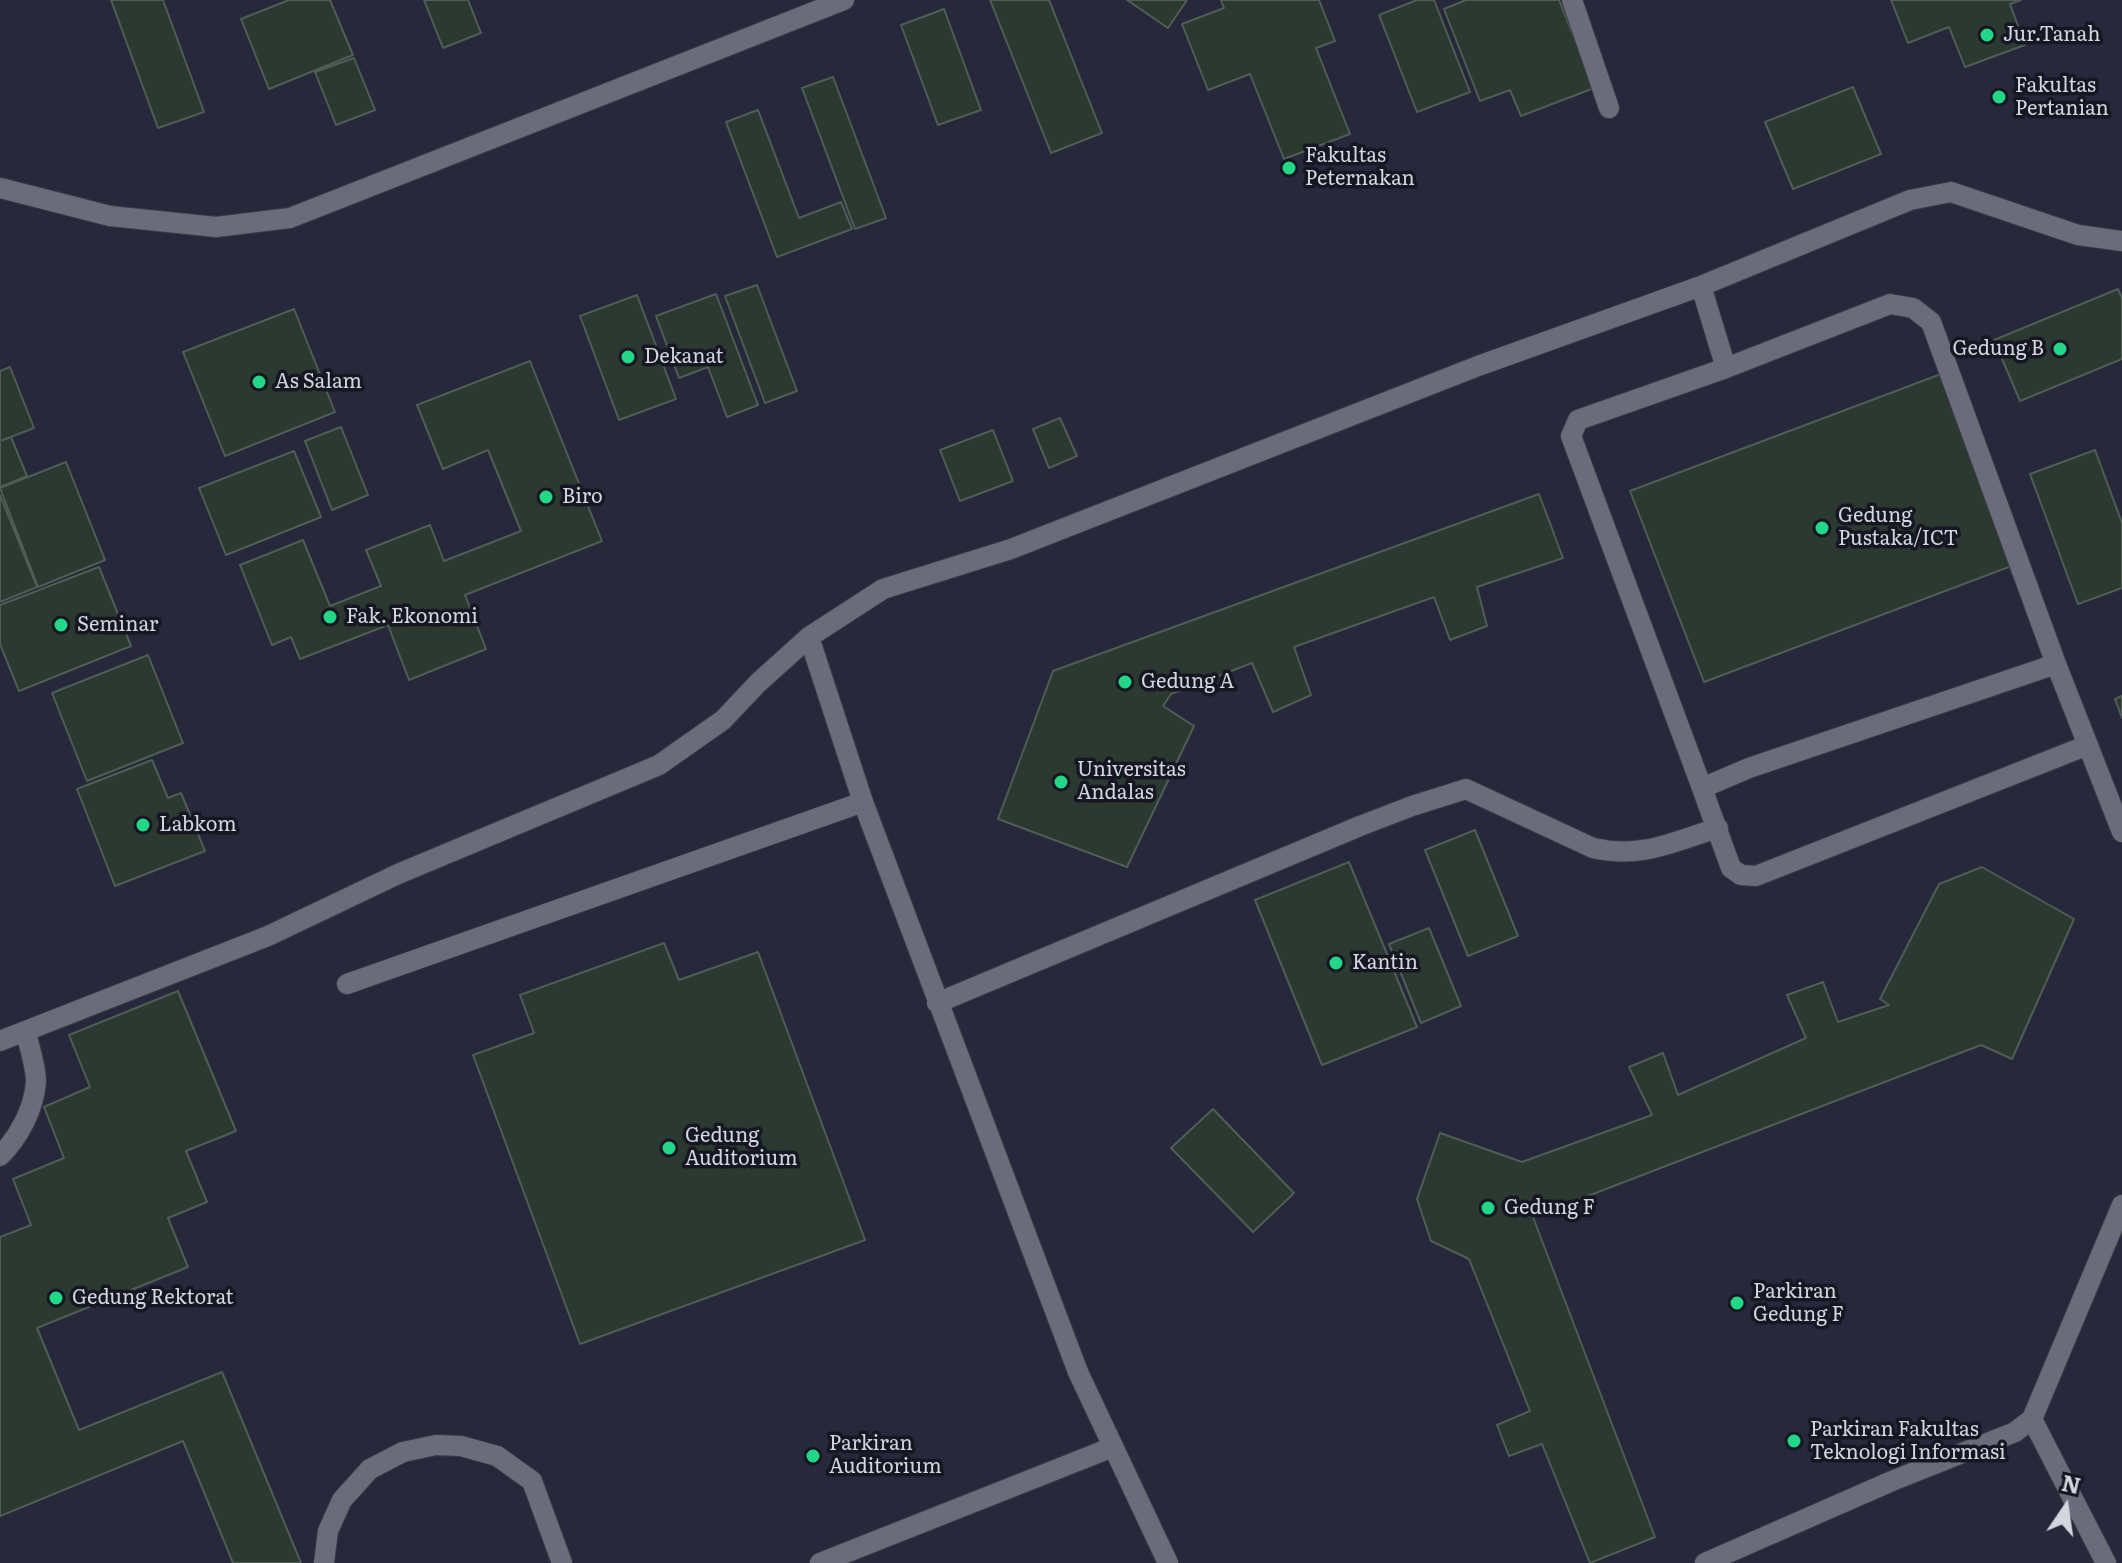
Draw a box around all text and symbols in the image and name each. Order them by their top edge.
place label: Jur.Tanah [2003,23,2101,47]
marker: Jur.Tanah [1978,26,1996,44]
place label: Fakultas Pertanian [2015,74,2109,121]
marker: Fakultas Pertanian [1990,88,2008,106]
place label: Fakultas Peternakan [1305,144,1415,191]
marker: Fakultas Peternakan [1280,159,1298,177]
place label: Gedung B [1952,337,2044,361]
marker: Gedung B [2051,340,2069,358]
place label: Dekanat [644,345,724,369]
marker: Dekanat [619,348,637,366]
place label: As Salam [275,370,362,394]
marker: As Salam [250,373,268,391]
place label: Biro [562,485,603,509]
marker: Biro [537,488,555,506]
place label: Gedung Pustaka/ICT [1838,504,1958,551]
marker: Gedung Pustaka/ICT [1813,519,1831,537]
place label: Fak. Ekonomi [346,605,478,629]
marker: Fak. Ekonomi [321,608,339,626]
place label: Seminar [77,613,158,637]
marker: Seminar [52,616,70,634]
place label: Gedung A [1141,670,1234,694]
marker: Gedung A [1116,673,1134,691]
place label: Universitas Andalas [1077,758,1186,805]
marker: Universitas Andalas [1052,773,1070,791]
place label: Labkom [159,813,237,837]
marker: Labkom [134,816,152,834]
place label: Kantin [1352,951,1418,975]
marker: Kantin [1327,954,1345,972]
place label: Gedung Auditorium [685,1124,798,1171]
marker: Gedung Auditorium [660,1139,678,1157]
place label: Gedung F [1504,1196,1595,1220]
marker: Gedung F [1479,1199,1497,1217]
place label: Parkiran Gedung F [1753,1280,1844,1327]
place label: Gedung Rektorat [72,1286,234,1310]
marker: Gedung Rektorat [47,1289,65,1307]
marker: Parkiran Gedung F [1728,1294,1746,1312]
place label: Parkiran Fakultas Teknologi Informasi [1810,1418,2006,1465]
place label: Parkiran Auditorium [829,1432,942,1479]
marker: Parkiran Fakultas Teknologi Informasi [1785,1432,1803,1450]
marker: Parkiran Auditorium [804,1447,822,1465]
text: N [2059,1465,2084,1501]
north arrow [2026,1467,2106,1547]

